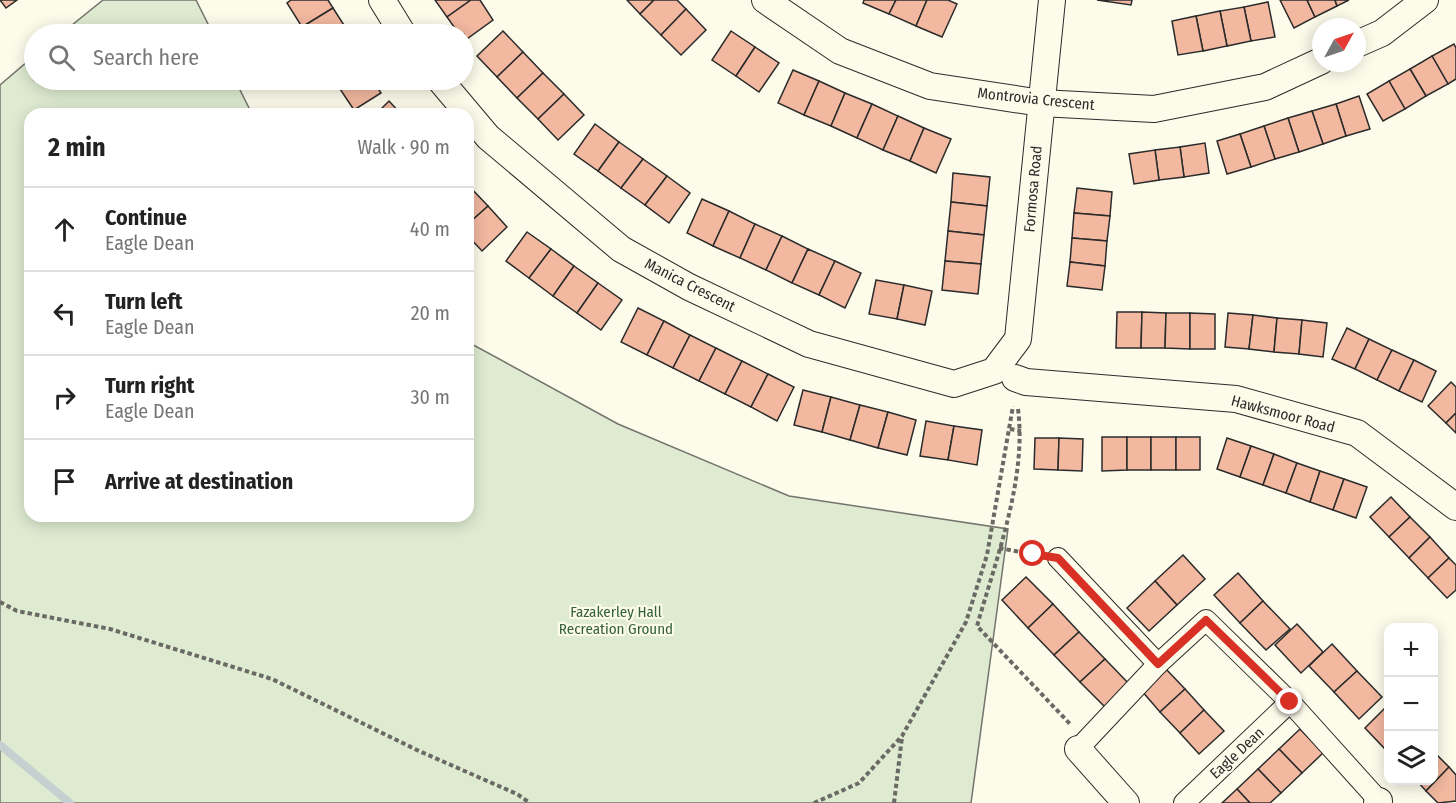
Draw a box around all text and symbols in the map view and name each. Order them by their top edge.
north arrow [1312,18,1366,72]
search box [24,24,474,90]
icon: search [45,41,78,74]
text: Search here [93,44,199,71]
street label: Montrovia Crescent [977,84,1096,114]
text: 2 min [48,132,106,163]
text: Walk · 90 m [358,135,450,159]
street label: Formosa Road [1020,145,1046,233]
text: Continue [105,204,187,231]
icon: ahead [48,213,81,246]
text: 40 m [410,217,450,241]
text: Eagle Dean [105,231,195,255]
street label: Manica Crescent [642,254,738,316]
text: Turn left [105,288,183,315]
icon: left [48,297,81,330]
text: 20 m [411,301,450,325]
text: Eagle Dean [105,315,195,339]
text: Turn right [105,372,194,399]
icon: right [48,381,81,414]
text: 30 m [410,385,450,409]
street label: Hawksmoor Road [1229,392,1337,436]
text: Eagle Dean [105,399,195,423]
icon: arrive [48,465,81,498]
text: Arrive at destination [105,468,293,495]
route start [1019,540,1045,566]
park label: Fazakerley Hall Recreation Ground [559,603,673,638]
map controls [1384,623,1438,785]
button: + [1384,623,1438,677]
button: − [1384,677,1438,731]
route end [1276,688,1302,714]
street label: Eagle Dean [1206,724,1268,782]
button: layers [1384,731,1438,785]

